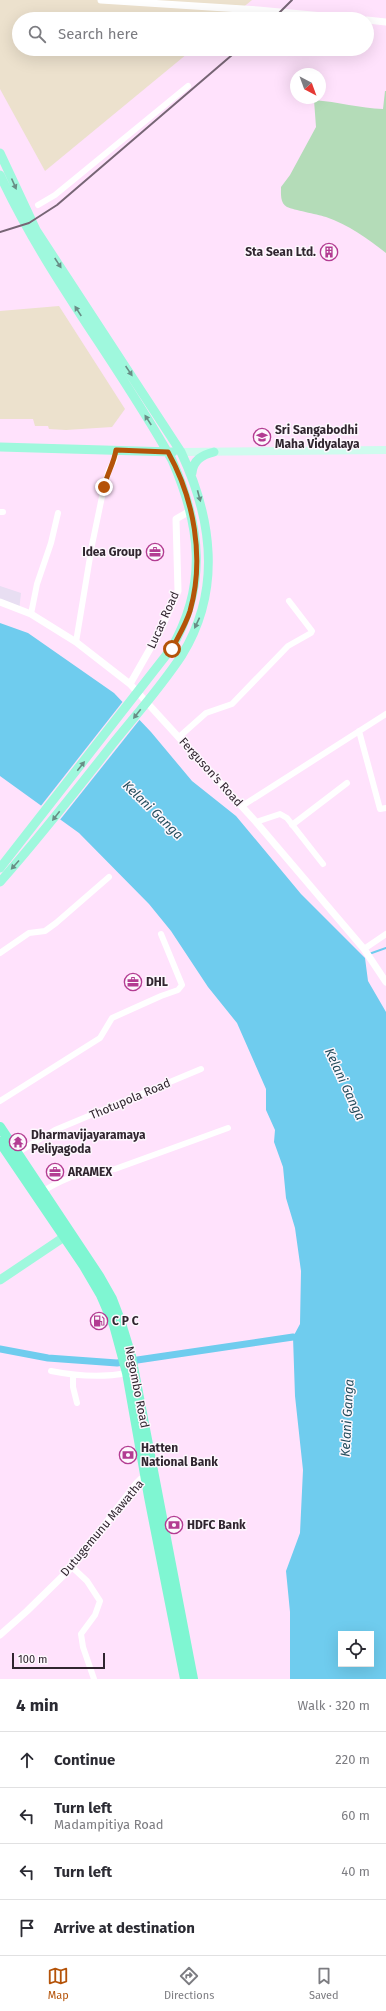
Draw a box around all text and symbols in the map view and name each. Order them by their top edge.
search box [12,12,374,56]
icon: search [26,23,48,45]
text: Search here [58,25,138,43]
north arrow [290,68,326,104]
one-way arrow [11,179,17,191]
building icon: Sta Sean Ltd. [319,242,339,262]
place label: Sta Sean Ltd. [245,245,316,259]
one-way arrow [54,257,61,268]
one-way arrow [74,305,81,317]
one-way arrow [125,366,133,376]
one-way arrow [144,415,152,425]
place label: Sri Sangabodhi Maha Vidyalaya [275,423,360,451]
school or university icon: Sri Sangabodhi Maha Vidyalaya [252,427,272,447]
route end [95,478,113,496]
one-way arrow [196,490,202,502]
office icon: Idea Group [145,542,165,562]
place label: Idea Group [82,545,142,559]
street label: Lucas Road [144,589,182,651]
one-way arrow [194,618,200,629]
route start [163,640,181,658]
one-way arrow [132,708,141,719]
street label: Ferguson's Road [176,735,246,809]
one-way arrow [77,760,85,771]
water label: Kelani Ganga [120,778,186,842]
one-way arrow [52,810,60,821]
one-way arrow [11,861,20,870]
office icon: DHL [123,972,143,992]
place label: DHL [146,975,168,989]
water label: Kelani Ganga [322,1046,368,1122]
street label: Thotupola Road [87,1076,173,1122]
place label: Dharmavijayaramaya Peliyagoda [31,1128,146,1156]
temple icon: Dharmavijayaramaya Peliyagoda [8,1132,28,1152]
office icon: ARAMEX [45,1162,65,1182]
place label: ARAMEX [67,1165,113,1179]
fuel station icon: C P C [89,1311,109,1331]
place label: C P C [112,1314,139,1328]
street label: Negombo Road [122,1345,152,1429]
water label: Kelani Ganga [337,1379,357,1457]
place label: Hatten National Bank [141,1441,218,1469]
bank icon: Hatten National Bank [118,1445,138,1465]
street label: Dutugemunu Mawatha [58,1477,146,1579]
bank icon: HDFC Bank [164,1515,184,1535]
place label: HDFC Bank [187,1518,246,1532]
map controls [338,1631,374,1667]
button: locate [338,1631,374,1667]
scale bar [12,1651,105,1670]
text: 100 m [18,1653,47,1666]
text: 4 min [16,1695,59,1716]
text: Walk · 320 m [298,1698,370,1713]
icon: ahead [16,1749,38,1771]
text: Continue [54,1751,115,1769]
text: 220 m [335,1752,370,1767]
text: Turn left [54,1799,112,1817]
icon: left [16,1805,38,1827]
text: 60 m [341,1808,370,1823]
text: Madampitiya Road [54,1817,164,1832]
icon: left [16,1861,38,1883]
text: Turn left [54,1863,112,1881]
text: 40 m [341,1864,370,1879]
icon: arrive [16,1917,38,1939]
text: Arrive at destination [54,1919,195,1937]
tab: Map [47,1965,69,2002]
tab: Directions [164,1965,214,2002]
tab: Saved [309,1965,339,2002]

